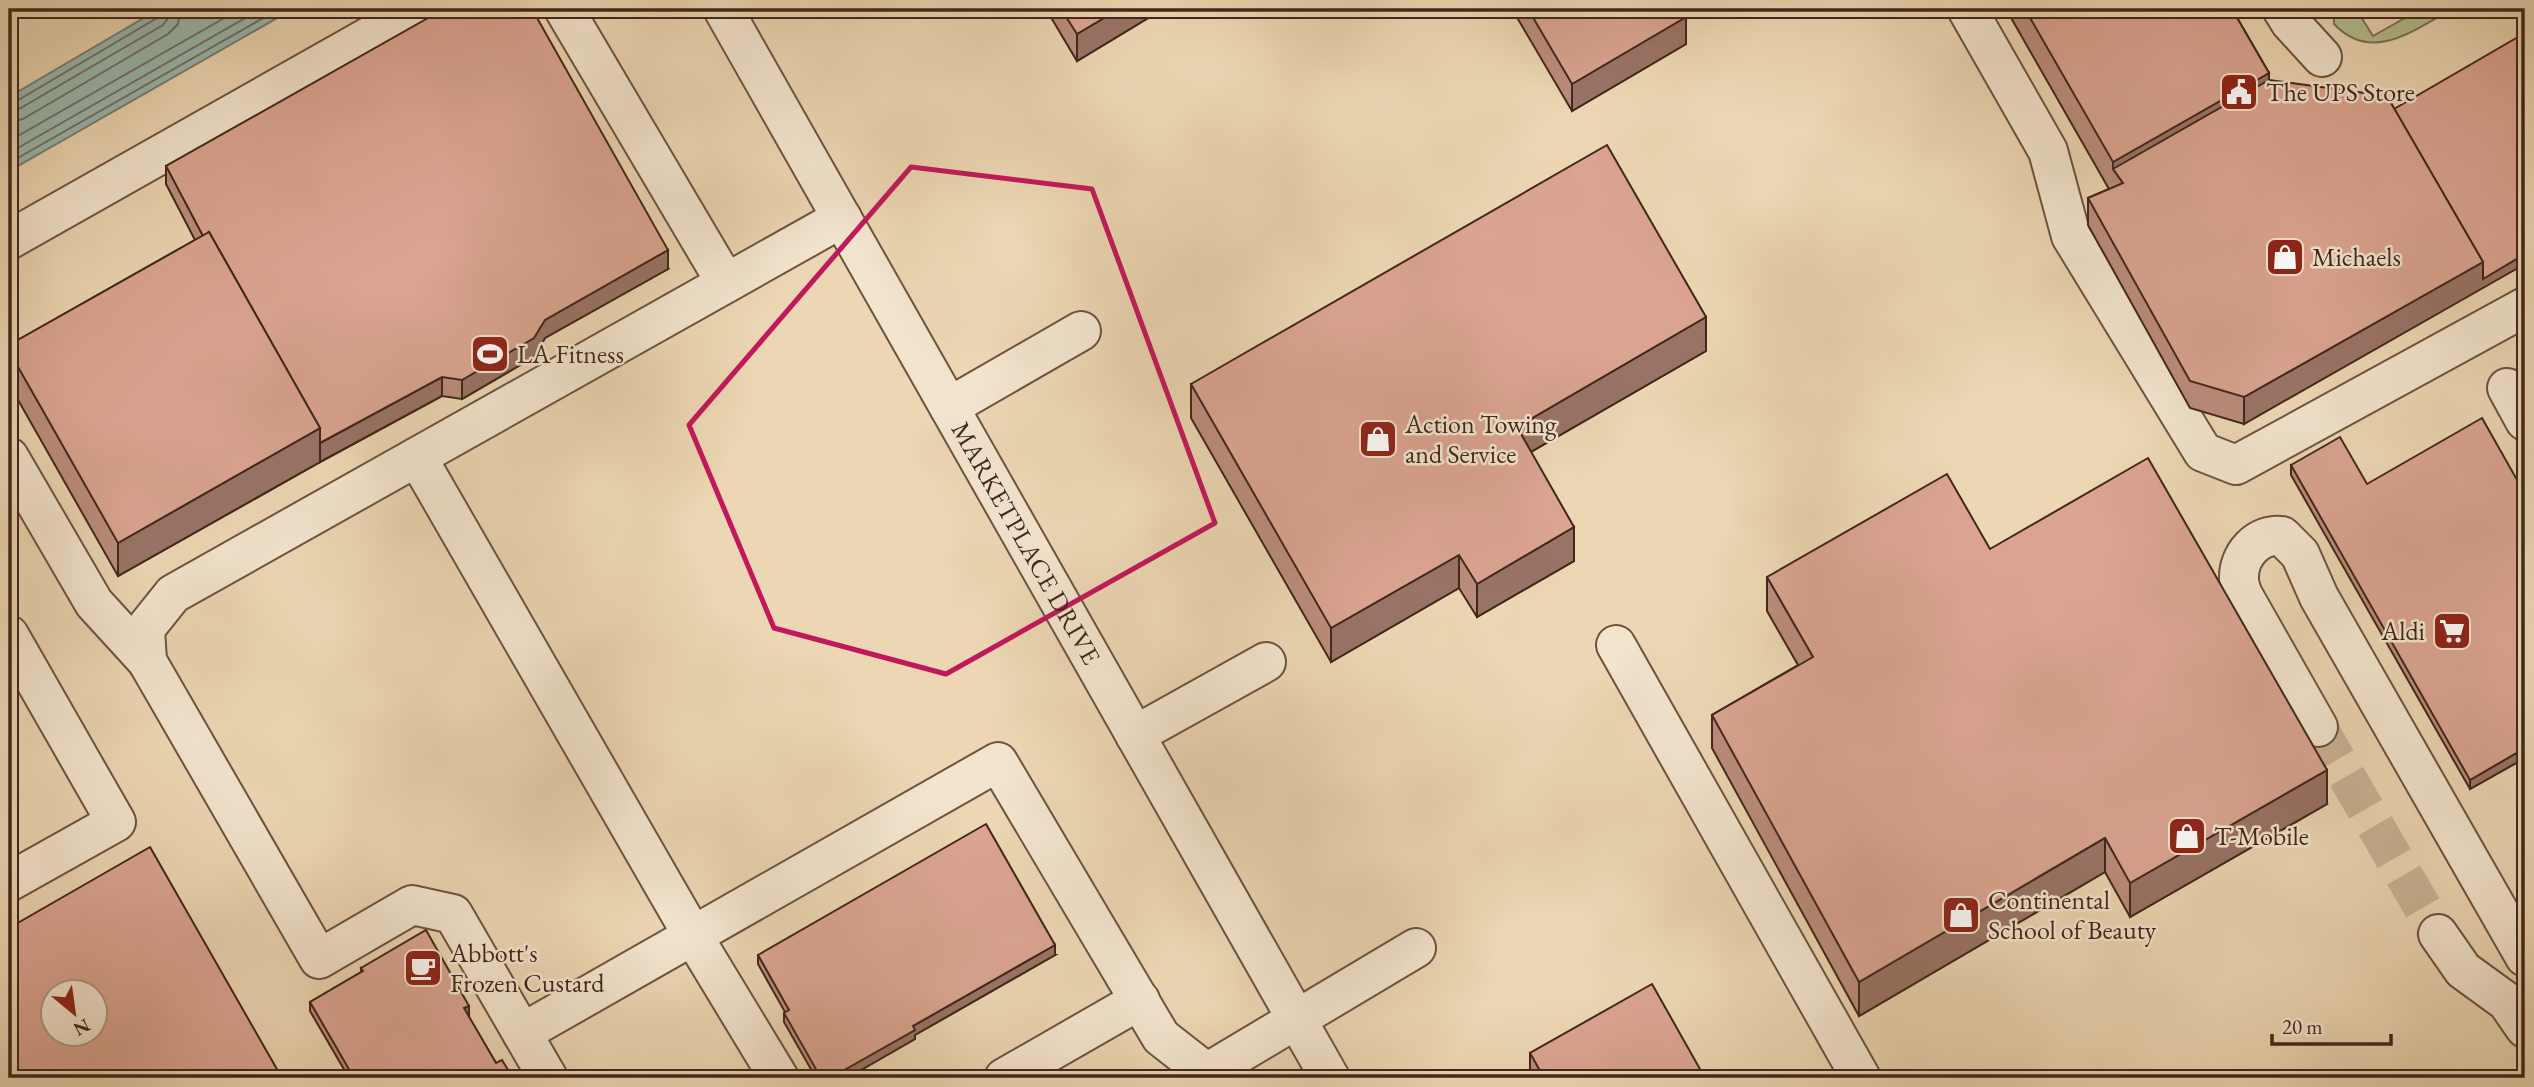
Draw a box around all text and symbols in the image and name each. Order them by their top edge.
public building icon: The UPS Store [2218,71,2260,113]
place label: The UPS Store [2266,75,2415,109]
shop icon: Michaels [2264,236,2306,278]
place label: Michaels [2312,240,2401,274]
sports icon: LA Fitness [469,333,511,375]
place label: LA Fitness [517,337,624,371]
place label: Action Towing and Service [1404,407,1557,471]
street label: MARKETPLACE DRIVE [944,415,1109,671]
shop icon: Action Towing and Service [1357,418,1399,460]
supermarket icon: Aldi [2431,610,2473,652]
place label: Aldi [2380,614,2425,648]
shop icon: T-Mobile [2166,815,2208,857]
place label: T-Mobile [2214,819,2309,853]
place label: Continental School of Beauty [1988,883,2157,947]
shop icon: Continental School of Beauty [1940,894,1982,936]
place label: Abbott's Frozen Custard [449,936,605,1000]
cafe icon: Abbott's Frozen Custard [402,947,444,989]
north arrow [38,978,108,1048]
scale bar [2272,1003,2390,1047]
text: N [69,1013,95,1042]
text: 20 m [2282,1013,2323,1040]

